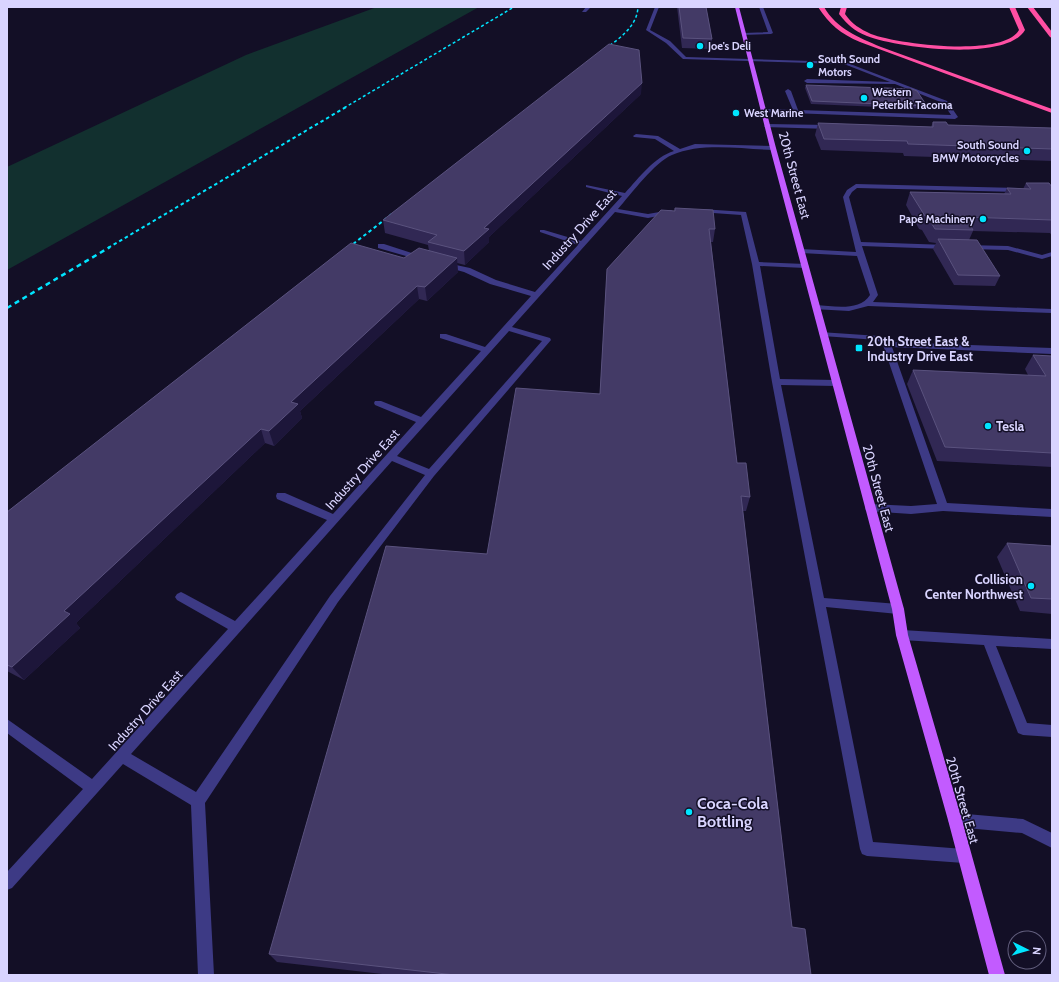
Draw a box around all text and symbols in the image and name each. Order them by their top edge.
place label: Joe's Deli [707,39,751,53]
marker: Joe's Deli [695,41,705,51]
place label: South Sound Motors [818,52,880,79]
marker: South Sound Motors [805,60,815,70]
place label: Western Peterbilt Tacoma [872,85,953,112]
marker: Western Peterbilt Tacoma [859,93,869,103]
place label: West Marine [744,106,804,120]
marker: West Marine [731,108,741,118]
street label: 20th Street East [776,130,815,221]
place label: South Sound BMW Motorcycles [932,138,1019,165]
marker: South Sound BMW Motorcycles [1022,146,1032,156]
street label: Industry Drive East [539,185,620,273]
place label: Papé Machinery [899,212,975,226]
marker: Papé Machinery [978,214,988,224]
place label: 20th Street East & Industry Drive East [867,333,973,364]
marker: 20th Street East & Industry Drive East [854,343,864,353]
place label: Tesla [996,418,1025,434]
marker: Tesla [983,421,993,431]
street label: Industry Drive East [322,425,403,513]
street label: 20th Street East [860,443,899,534]
place label: Collision Center Northwest [925,571,1024,602]
marker: Collision Center Northwest [1026,581,1036,591]
street label: Industry Drive East [105,666,186,754]
street label: 20th Street East [943,755,983,846]
place label: Coca-Cola Bottling [697,794,769,831]
marker: Coca-Cola Bottling [684,807,694,817]
north arrow [1007,930,1047,970]
text: N [1030,946,1044,955]

